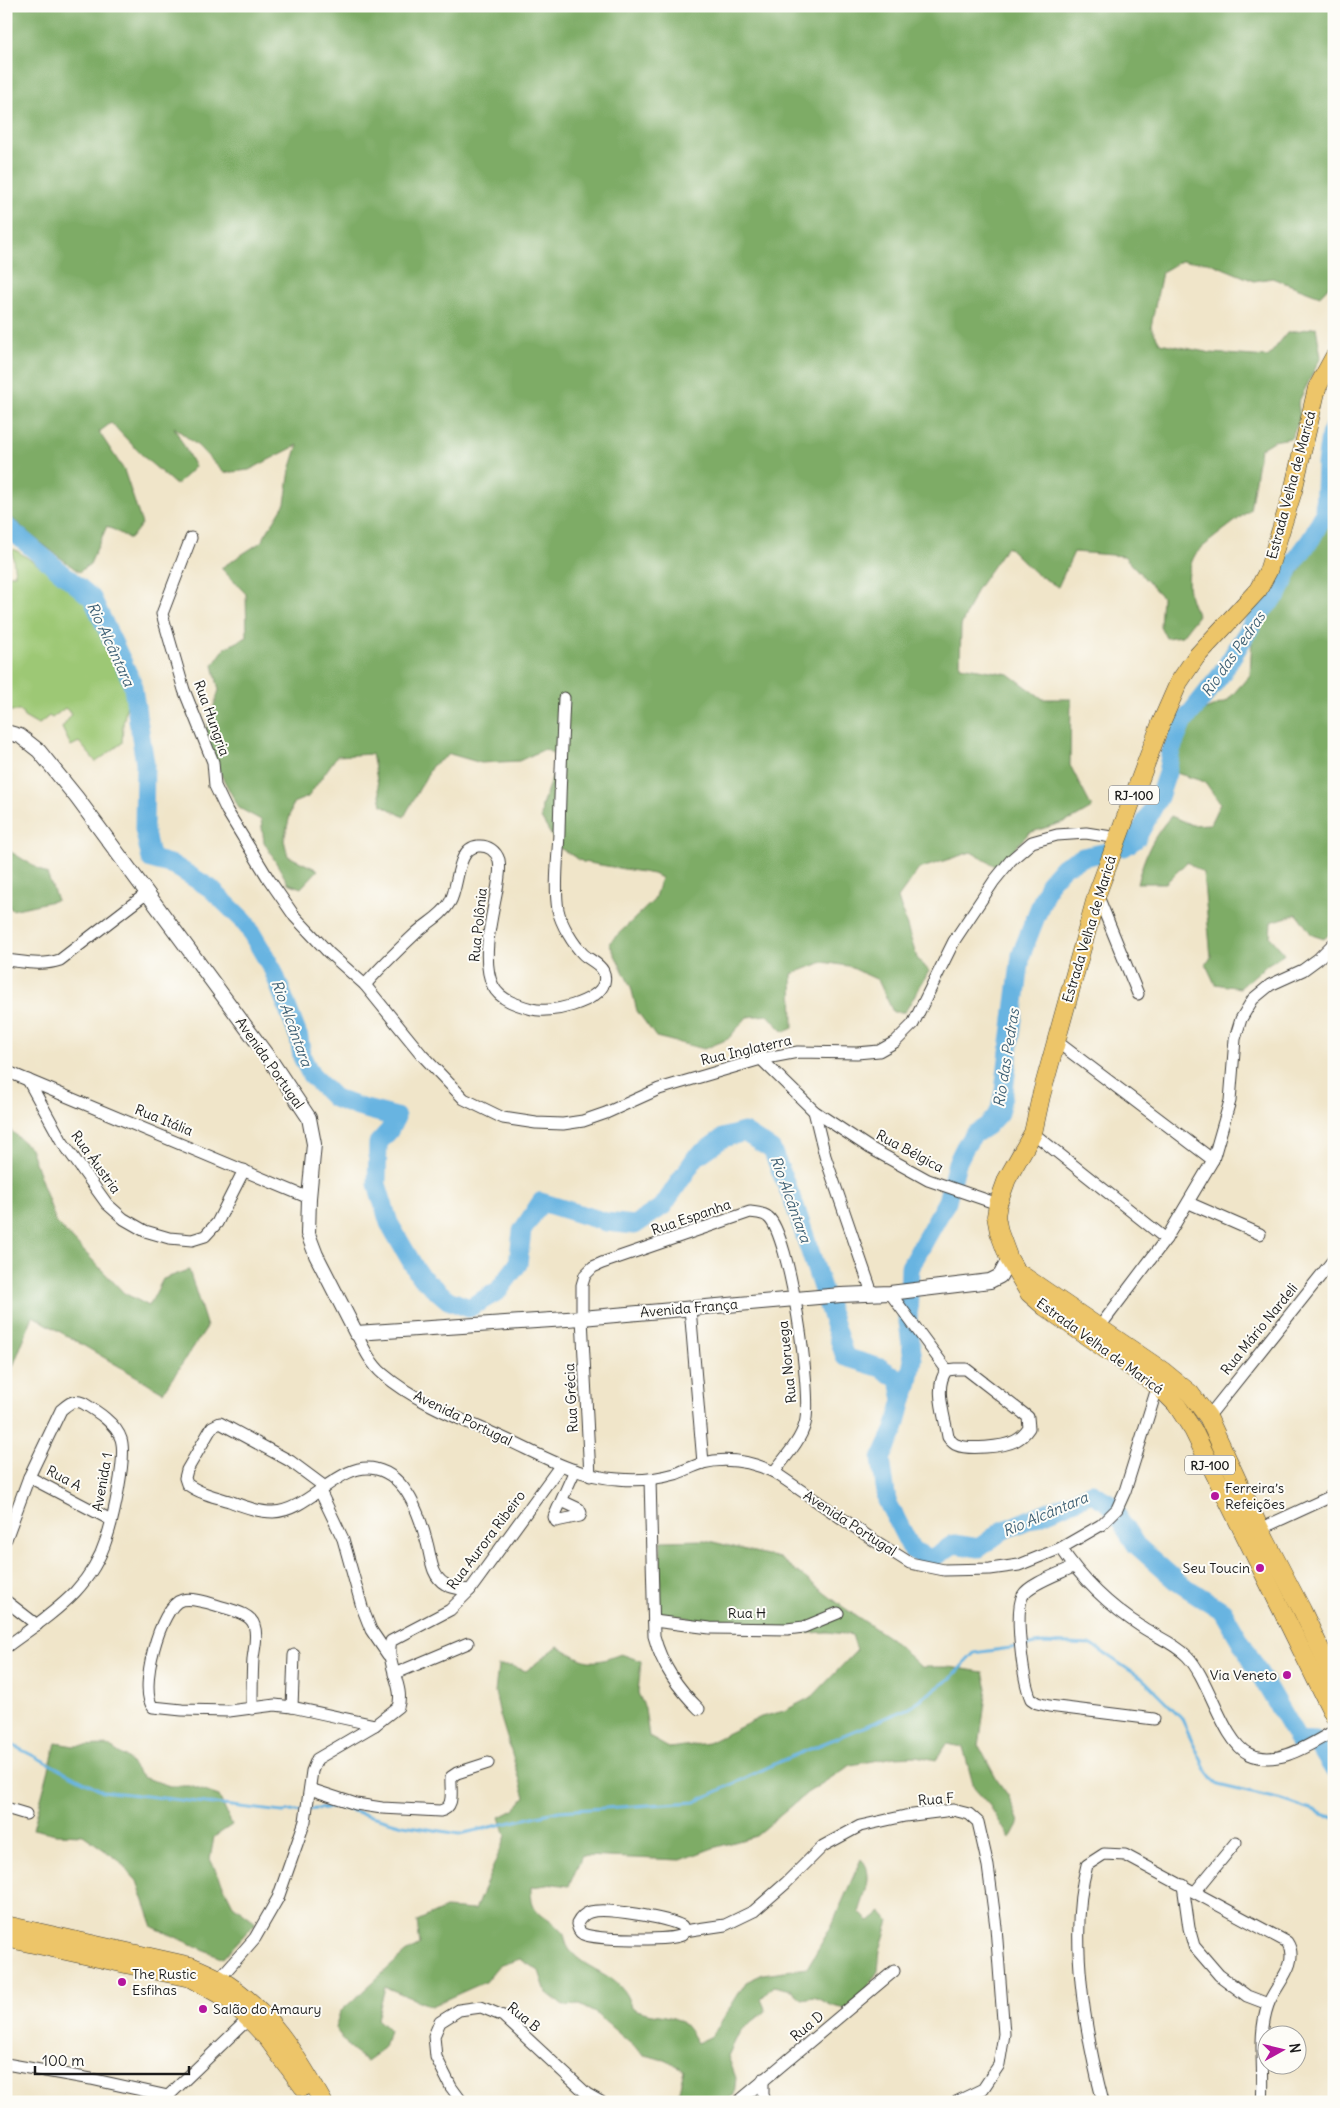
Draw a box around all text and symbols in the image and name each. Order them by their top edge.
street label: Estrada Velha de Maricá [1263,409,1319,561]
water label: Rio Alcântara [83,599,139,690]
water label: Rio das Pedras [1197,607,1270,700]
street label: Rua Hungria [190,678,234,758]
road number: RJ-100 [1109,786,1159,804]
street label: Estrada Velha de Maricá [1058,853,1120,1005]
street label: Rua Polônia [465,887,491,963]
water label: Rio Alcântara [268,977,317,1070]
water label: Rio das Pedras [989,1006,1023,1109]
street label: Avenida Portugal [232,1014,308,1112]
street label: Rua Inglaterra [699,1031,793,1069]
street label: Rua Itália [132,1100,196,1140]
street label: Rua Bélgica [873,1126,947,1176]
street label: Rua Áustria [67,1127,125,1197]
water label: Rio Alcântara [767,1153,816,1246]
street label: Rua Espanha [649,1195,733,1239]
street label: Rua Mário Nardeli [1217,1280,1301,1378]
street label: Estrada Velha de Maricá [1033,1294,1167,1398]
street label: Avenida França [639,1295,739,1321]
street label: Rua Noruega [774,1320,800,1404]
street label: Rua Grécia [560,1363,582,1433]
street label: Avenida Portugal [411,1386,515,1450]
street label: Avenida 1 [88,1451,116,1513]
road number: RJ-100 [1185,1456,1235,1474]
street label: Rua A [43,1461,85,1495]
place label: Ferreira’s Refeições [1225,1479,1285,1513]
street label: Avenida Portugal [800,1486,900,1560]
street label: Rua Aurora Ribeiro [443,1487,529,1593]
water label: Rio Alcântara [1000,1487,1092,1540]
marker: Ferreira’s Refeições [1209,1490,1221,1502]
place label: Seu Toucin [1182,1559,1250,1577]
marker: Seu Toucin [1254,1562,1266,1574]
street label: Rua H [728,1604,766,1622]
place label: Via Veneto [1210,1666,1277,1684]
marker: Via Veneto [1281,1669,1293,1681]
street label: Rua F [917,1789,955,1809]
place label: The Rustic Esfihas [132,1965,197,1999]
marker: The Rustic Esfihas [116,1976,128,1988]
street label: Rua B [504,1998,544,2036]
place label: Salão do Amaury [213,2000,322,2018]
marker: Salão do Amaury [197,2003,209,2015]
street label: Rua D [787,2007,827,2045]
north arrow [1258,2026,1308,2076]
text: N [1285,2042,1304,2054]
scale bar [35,2043,189,2075]
text: 100 m [42,2051,84,2070]

